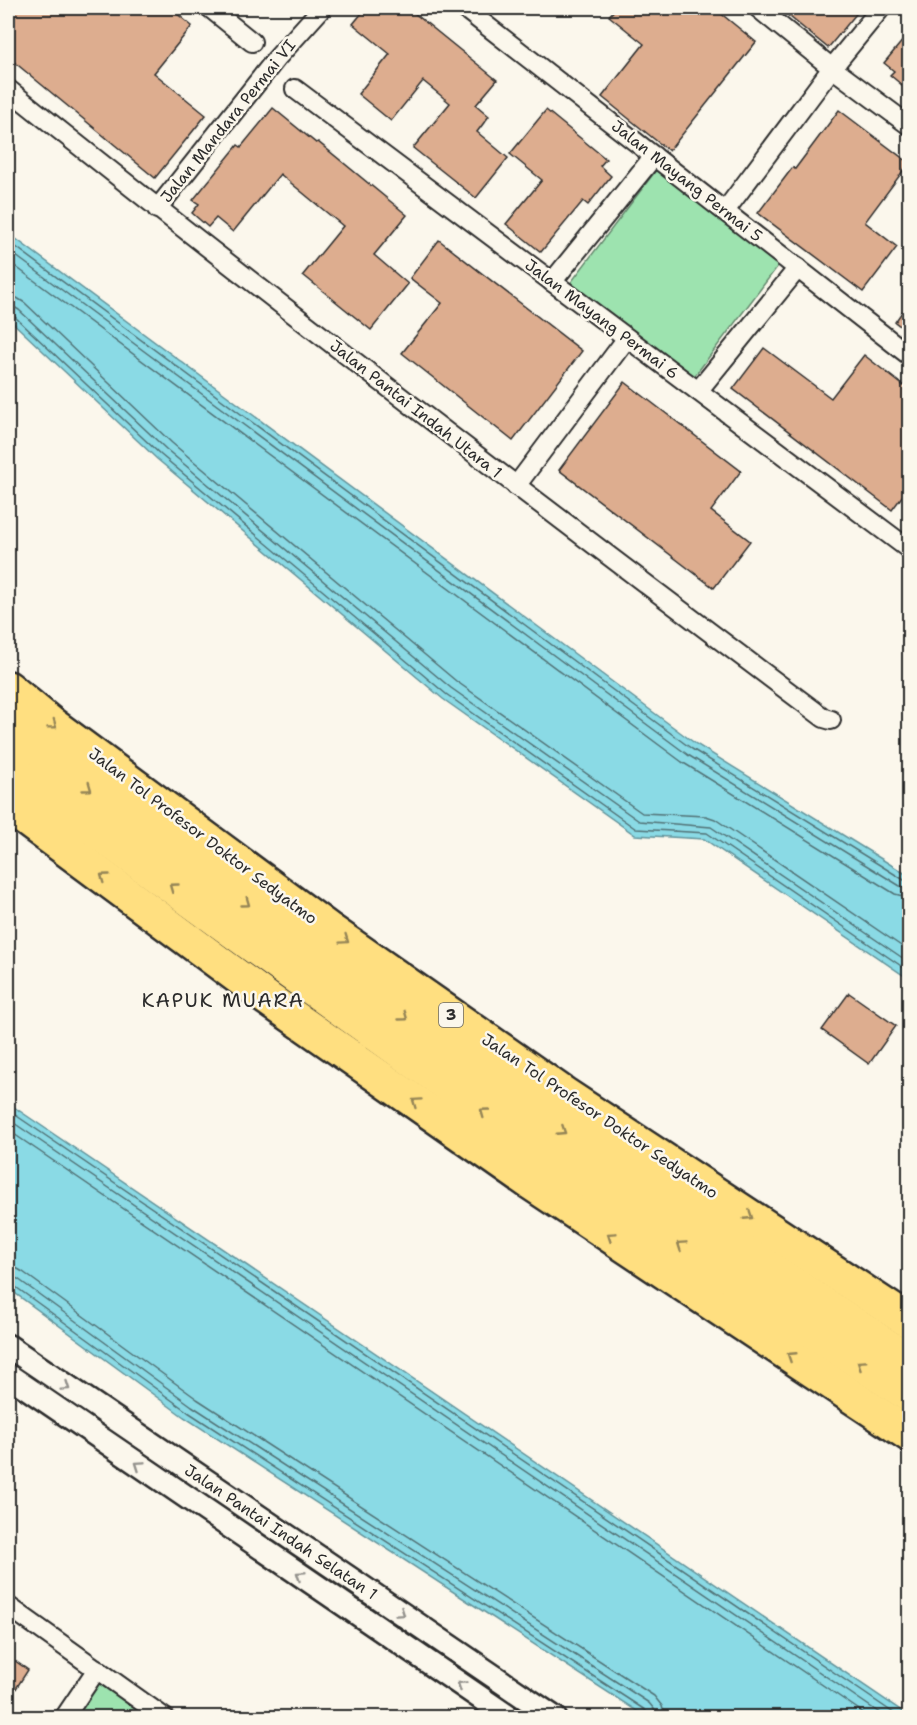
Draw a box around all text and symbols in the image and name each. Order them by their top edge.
street label: Jalan Mandara Permai VI [156,35,300,207]
street label: Jalan Mayang Permai 5 [607,115,767,247]
street label: Jalan Mayang Permai 6 [521,254,683,384]
street label: Jalan Pantai Indah Utara 1 [326,335,506,483]
one-way arrow [46,717,57,728]
street label: Jalan Tol Profesor Doktor Sedyatmo [84,743,322,929]
one-way arrow [82,781,93,792]
one-way arrow [100,874,111,885]
one-way arrow [168,883,179,894]
one-way arrow [239,895,250,906]
one-way arrow [338,933,349,944]
district label: KAPUK MUARA [142,987,304,1013]
road number: 3 [439,1003,463,1027]
one-way arrow [397,1010,408,1021]
street label: Jalan Tol Profesor Doktor Sedyatmo [478,1029,722,1203]
one-way arrow [411,1098,422,1109]
one-way arrow [480,1108,491,1119]
one-way arrow [555,1124,566,1135]
one-way arrow [742,1209,753,1220]
one-way arrow [607,1232,618,1243]
one-way arrow [676,1241,687,1252]
one-way arrow [786,1352,797,1363]
one-way arrow [856,1360,867,1371]
one-way arrow [60,1379,70,1391]
one-way arrow [135,1460,145,1472]
street label: Jalan Pantai Indah Selatan 1 [181,1460,381,1604]
one-way arrow [296,1571,307,1582]
one-way arrow [395,1606,406,1617]
one-way arrow [457,1681,468,1692]

